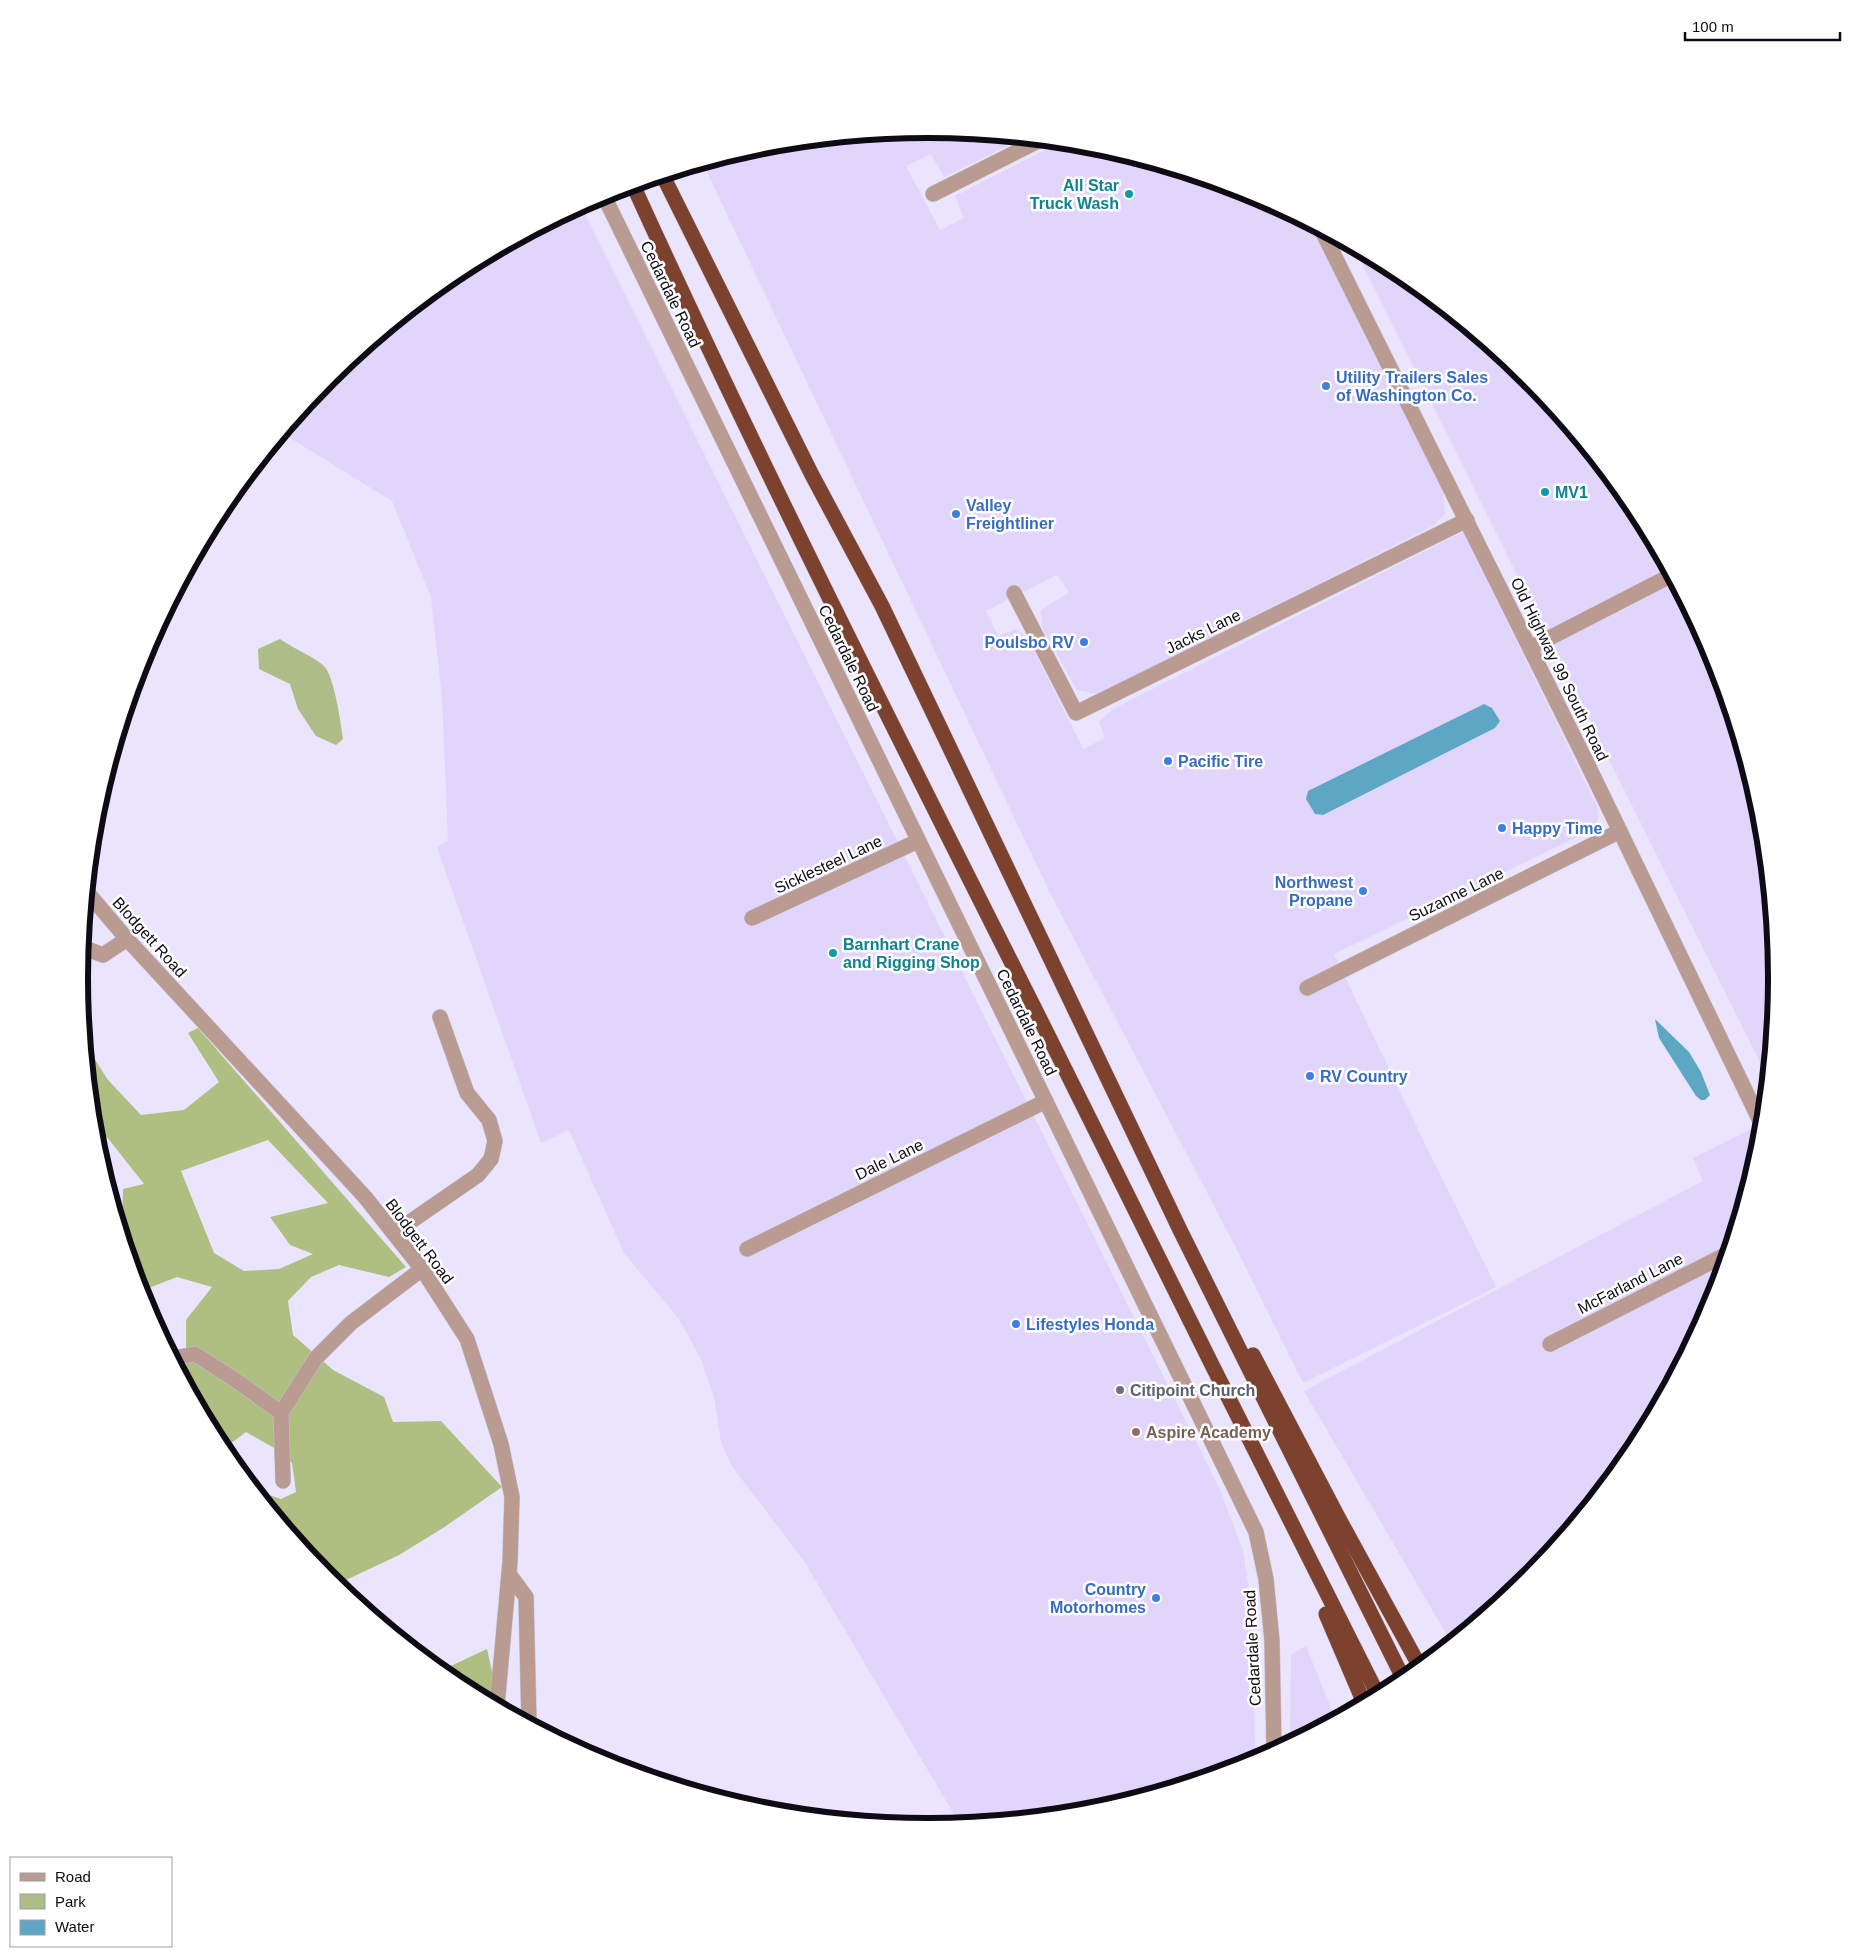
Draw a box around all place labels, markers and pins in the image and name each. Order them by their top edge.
place label: All Star Truck Wash [1030,177,1119,212]
marker: All Star Truck Wash [1123,188,1135,200]
place label: Utility Trailers Sales of Washington Co. [1336,369,1488,404]
marker: Utility Trailers Sales of Washington Co. [1320,380,1332,392]
place label: MV1 [1555,484,1588,501]
marker: MV1 [1539,486,1551,498]
place label: Valley Freightliner [966,497,1054,532]
marker: Valley Freightliner [950,508,962,520]
place label: Poulsbo RV [985,634,1074,651]
marker: Poulsbo RV [1078,636,1090,648]
place label: Pacific Tire [1178,753,1263,770]
marker: Pacific Tire [1162,755,1174,767]
place label: Happy Time [1512,820,1603,837]
marker: Happy Time [1496,822,1508,834]
place label: Northwest Propane [1275,874,1354,909]
marker: Northwest Propane [1357,885,1369,897]
place label: Barnhart Crane and Rigging Shop [843,936,980,971]
marker: Barnhart Crane and Rigging Shop [827,947,839,959]
place label: RV Country [1320,1068,1408,1085]
marker: RV Country [1304,1070,1316,1082]
place label: Lifestyles Honda [1026,1316,1154,1333]
marker: Lifestyles Honda [1010,1318,1022,1330]
place label: Citipoint Church [1130,1382,1255,1399]
marker: Citipoint Church [1114,1384,1126,1396]
place label: Aspire Academy [1146,1424,1271,1441]
marker: Aspire Academy [1130,1426,1142,1438]
place label: Country Motorhomes [1050,1581,1146,1616]
marker: Country Motorhomes [1150,1592,1162,1604]

